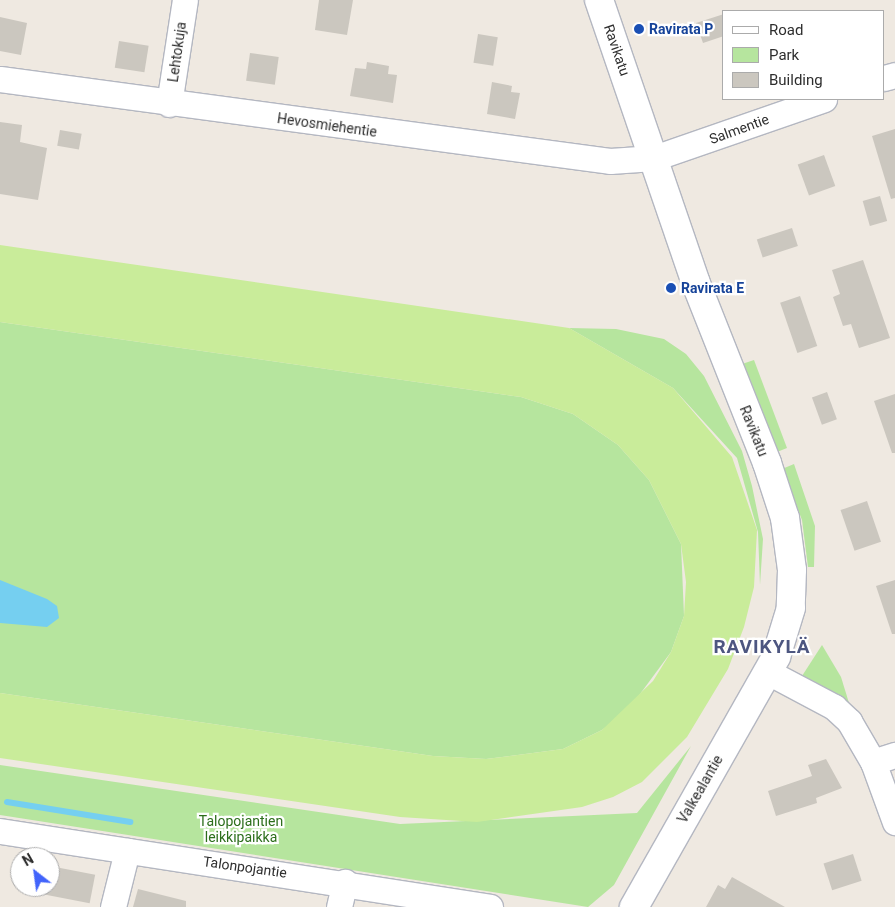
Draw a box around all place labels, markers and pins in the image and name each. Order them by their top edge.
place label: Ravirata P [649,21,713,37]
marker: Ravirata P [633,23,645,35]
place label: Ravirata E [681,280,744,296]
marker: Ravirata E [665,282,677,294]

